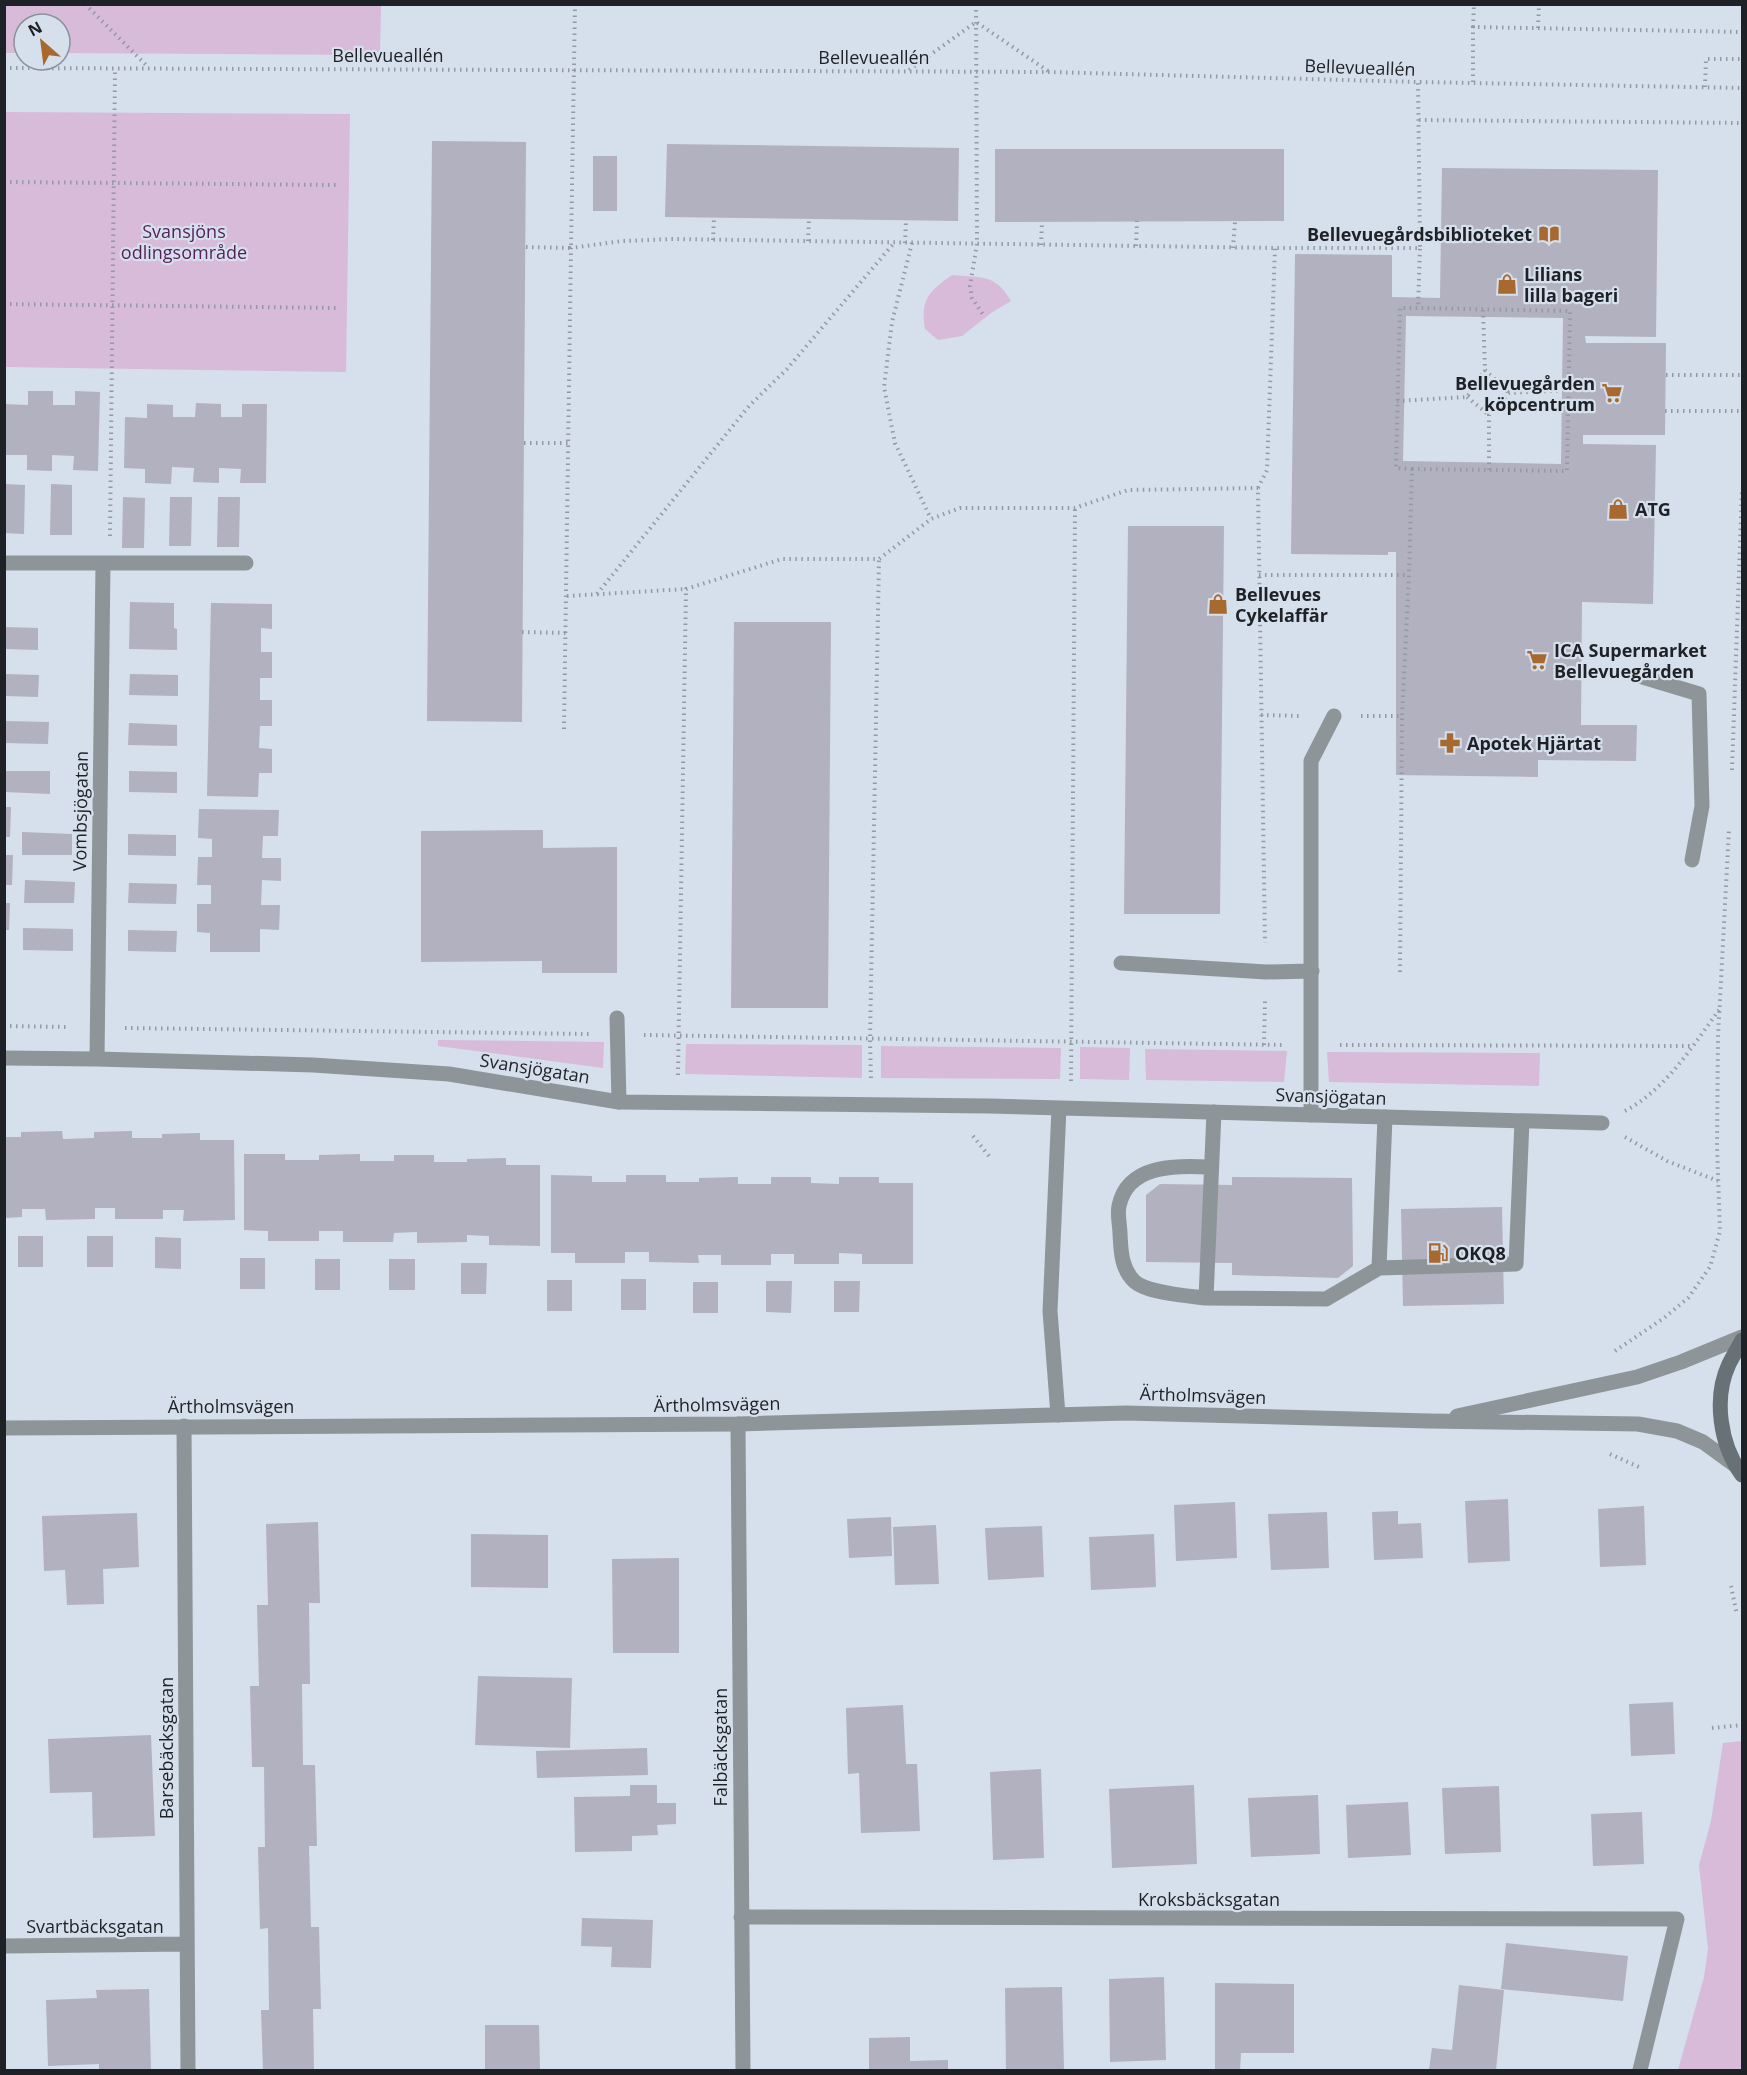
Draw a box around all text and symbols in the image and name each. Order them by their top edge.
north arrow [12,12,72,72]
text: N [24,16,46,42]
street label: Bellevueallén [332,43,444,67]
street label: Bellevueallén [818,45,930,69]
street label: Bellevueallén [1304,53,1416,81]
park label: Svansjöns odlingsområde [121,219,247,264]
place label: Bellevuegårdsbiblioteket [1307,222,1532,246]
library icon: Bellevuegårdsbiblioteket [1537,222,1561,246]
place label: Lilians lilla bageri [1524,262,1618,307]
shop icon: Lilians lilla bageri [1495,272,1519,296]
place label: Bellevuegården köpcentrum [1455,371,1595,416]
supermarket icon: Bellevuegården köpcentrum [1600,381,1624,405]
shop icon: ATG [1606,497,1630,521]
place label: ATG [1635,497,1671,521]
place label: Bellevues Cykelaffär [1235,582,1328,627]
shop icon: Bellevues Cykelaffär [1206,592,1230,616]
place label: ICA Supermarket Bellevuegården [1554,638,1707,683]
supermarket icon: ICA Supermarket Bellevuegården [1525,648,1549,672]
pharmacy icon: Apotek Hjärtat [1438,731,1462,755]
place label: Apotek Hjärtat [1467,731,1601,755]
street label: Vombsjögatan [67,751,93,871]
street label: Svansjögatan [478,1047,592,1089]
street label: Svansjögatan [1275,1082,1387,1110]
fuel station icon: OKQ8 [1426,1241,1450,1265]
place label: OKQ8 [1455,1241,1506,1265]
street label: Ärtholmsvägen [1139,1381,1267,1409]
street label: Ärtholmsvägen [653,1391,781,1417]
street label: Ärtholmsvägen [168,1394,294,1418]
street label: Barsebäcksgatan [154,1677,178,1819]
street label: Falbäcksgatan [708,1688,732,1806]
street label: Kroksbäcksgatan [1138,1887,1280,1911]
street label: Svartbäcksgatan [26,1914,164,1938]

